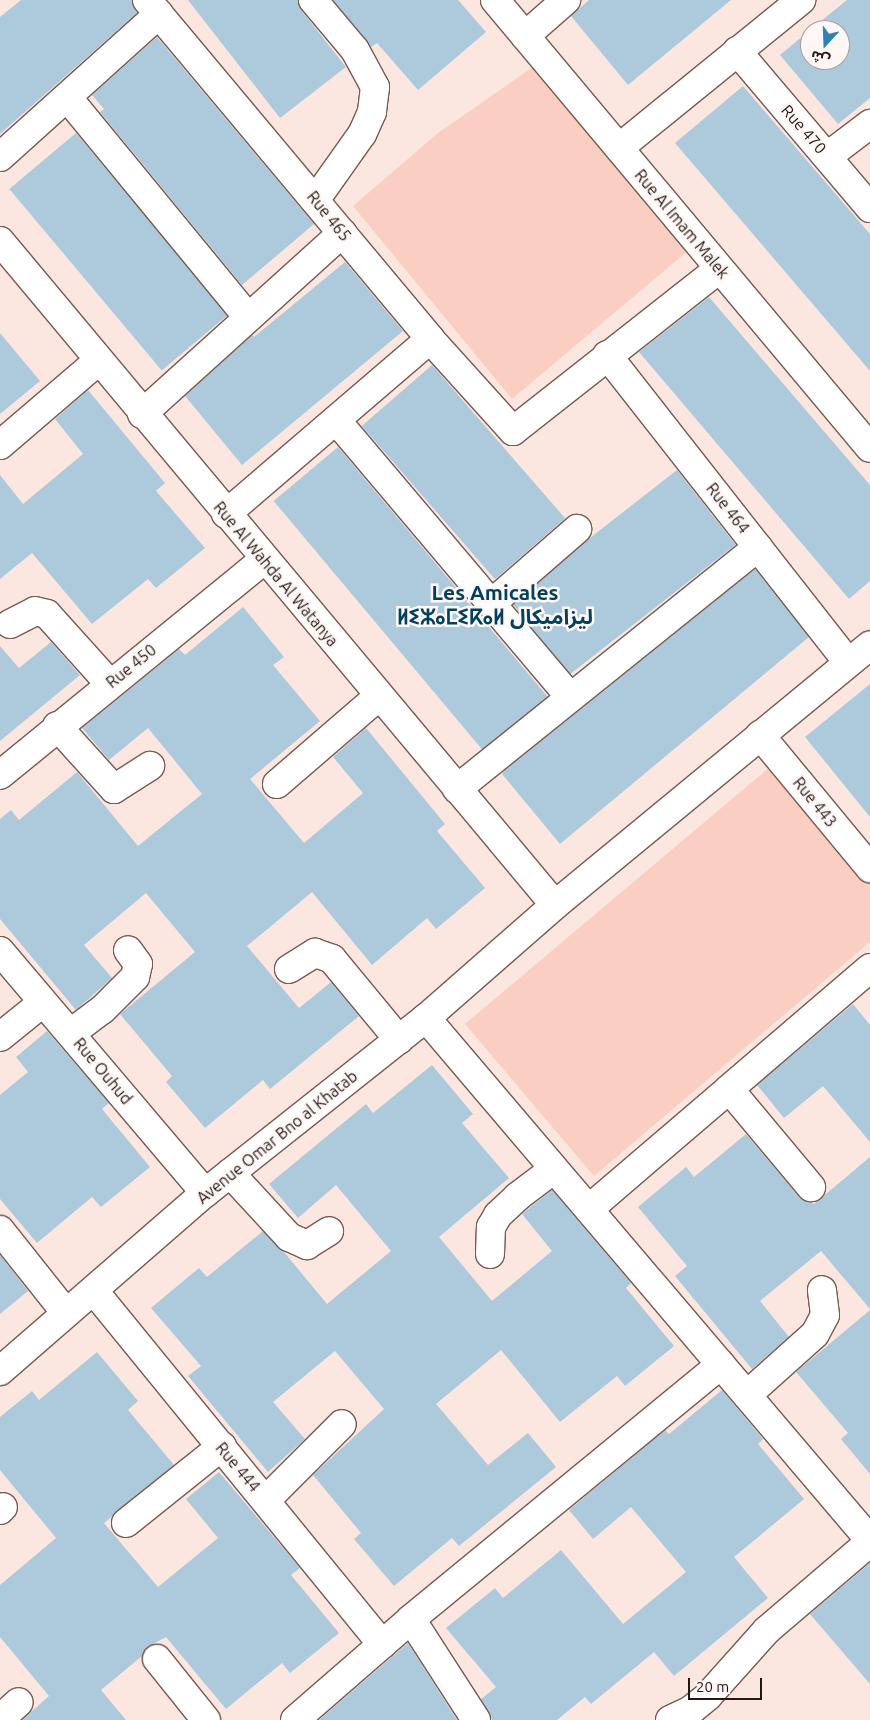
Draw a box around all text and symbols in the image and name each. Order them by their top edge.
north arrow [800,20,850,70]
text: ش [808,47,832,69]
street label: Rue 470 [778,101,830,157]
street label: Rue Al Imam Malek [631,165,733,283]
street label: Rue 465 [303,187,355,245]
street label: Rue 464 [702,479,754,537]
street label: Rue Al Wahda Al Watanya [210,498,342,650]
district label: Les Amicales ⵍⵉⵣⴰⵎⵉⴽⴰⵍ ليزاميكال [397,579,593,629]
street label: Rue 450 [102,640,160,692]
street label: Rue 443 [789,773,841,831]
street label: Rue Ouhud [70,1034,136,1108]
street label: Avenue Omar Bno al Khatab [193,1066,361,1208]
street label: Rue 444 [212,1438,264,1496]
scale bar [690,1668,764,1700]
text: 20 m [696,1678,729,1695]

